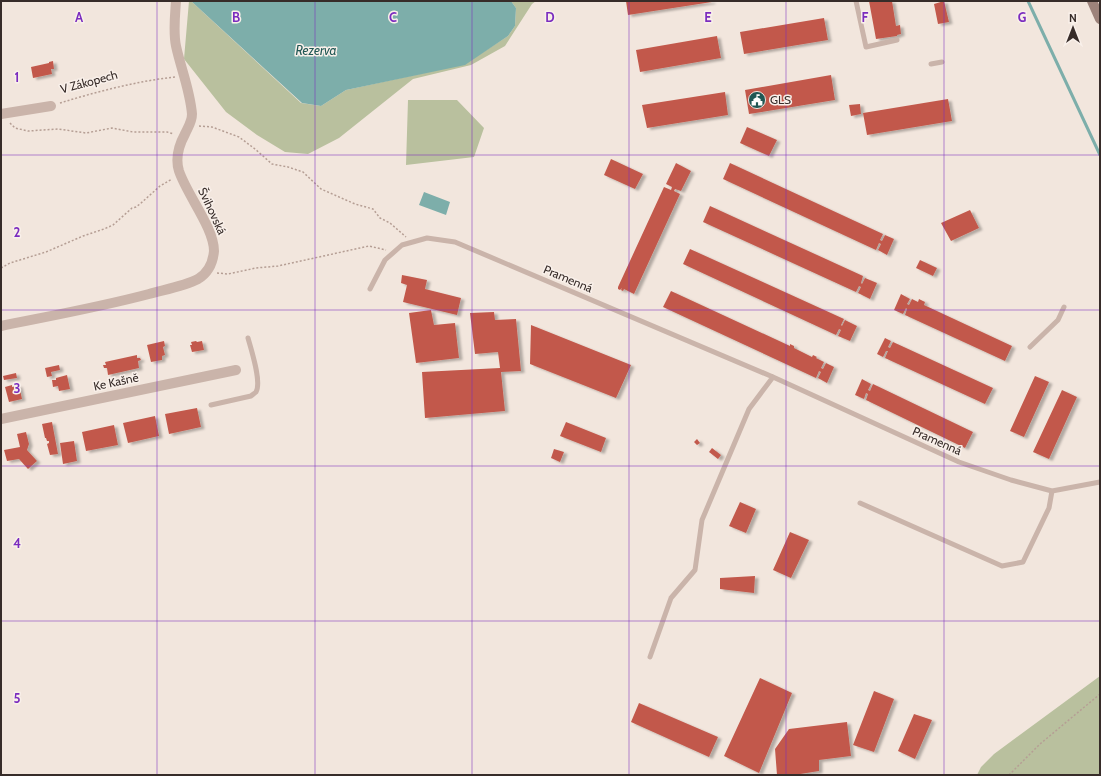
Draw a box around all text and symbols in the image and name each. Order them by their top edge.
north arrow [1053,8,1093,48]
text: A [75,9,84,25]
text: B [232,9,240,25]
text: C [389,9,397,25]
text: D [545,9,555,25]
text: E [704,9,712,25]
text: F [862,9,869,25]
text: G [1018,9,1027,25]
text: N [1069,11,1077,25]
water label: Rezerva [295,42,337,58]
street label: V Zákopech [59,67,119,96]
text: 1 [15,69,19,85]
public building icon: GLS [747,90,767,110]
place label: GLS [770,92,791,107]
street label: Švihovská [195,185,230,237]
text: 2 [14,224,21,240]
street label: Pramenná [541,261,595,296]
street label: Ke Kašně [92,369,140,394]
text: 3 [13,380,21,396]
street label: Pramenná [910,423,964,458]
text: 4 [13,535,21,551]
text: 5 [14,690,21,706]

